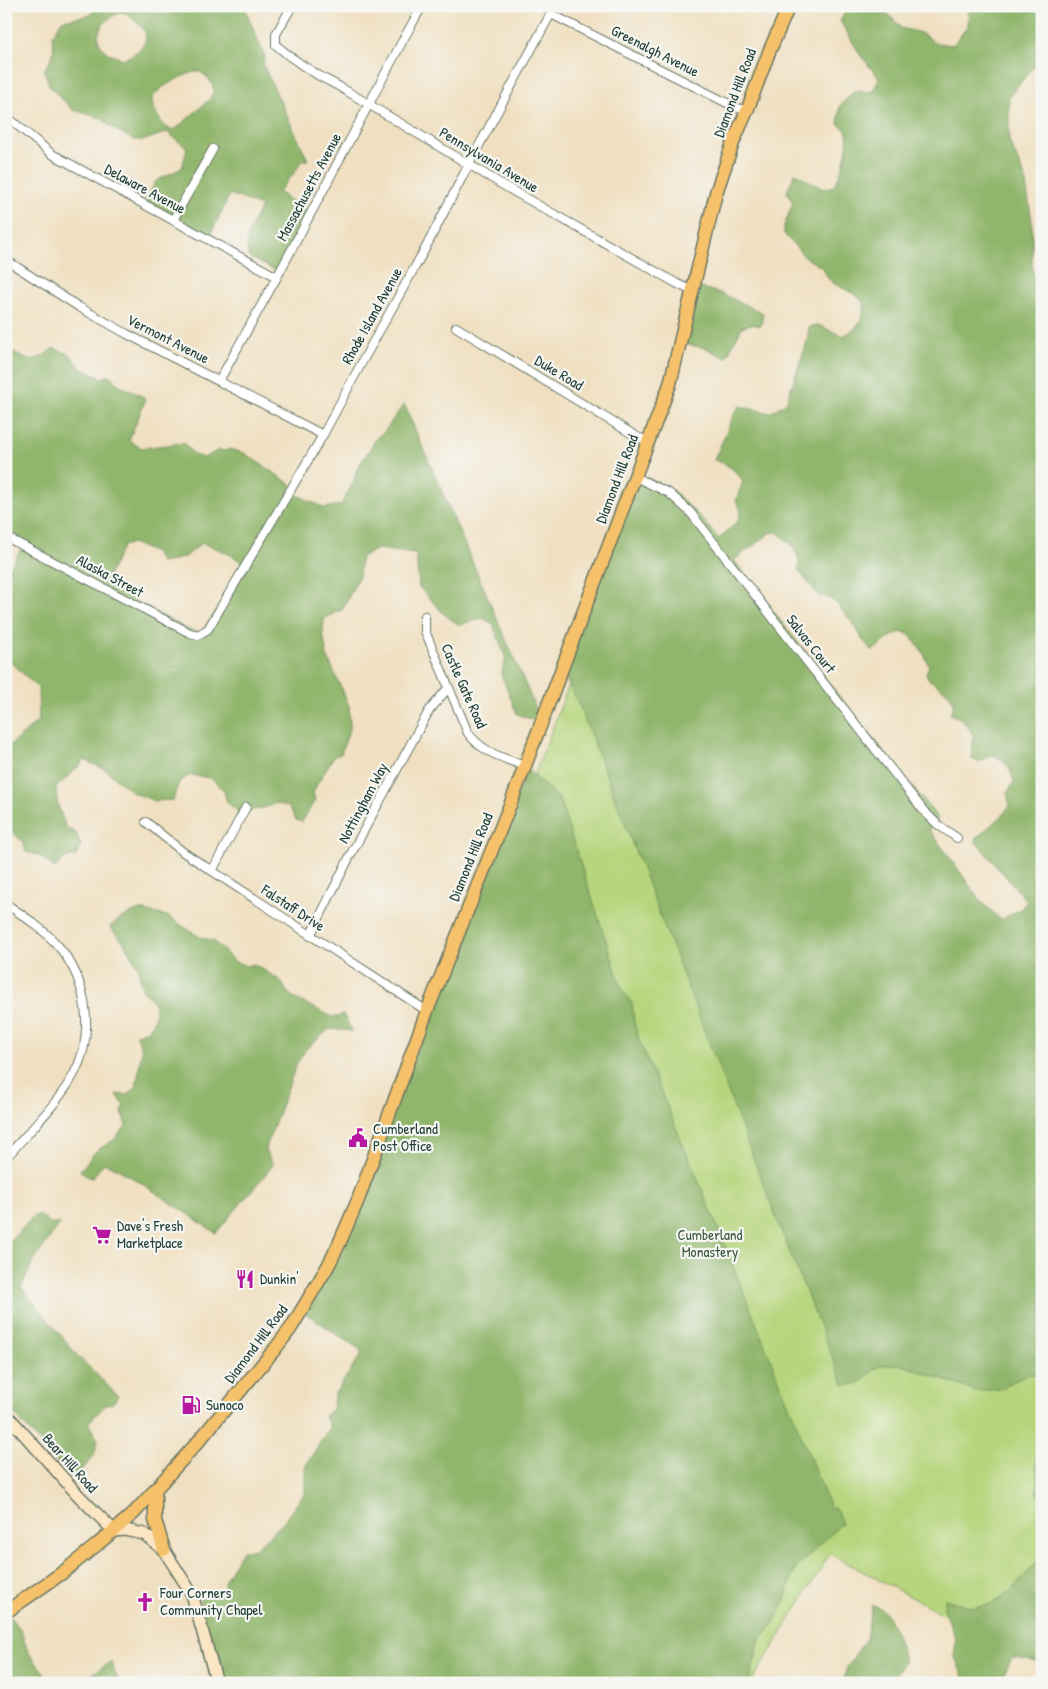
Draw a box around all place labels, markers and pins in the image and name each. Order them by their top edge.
place label: Cumberland Post Office [373,1118,438,1156]
public building icon: Cumberland Post Office [347,1127,369,1149]
place label: Dave's Fresh Marketplace [117,1215,183,1253]
supermarket icon: Dave's Fresh Marketplace [91,1224,113,1246]
restaurant icon: Dunkin' [234,1268,256,1290]
place label: Dunkin' [260,1268,299,1289]
fuel station icon: Sunoco [180,1394,202,1416]
place label: Sunoco [206,1394,244,1415]
place label: Four Corners Community Chapel [159,1582,263,1620]
church icon: Four Corners Community Chapel [134,1591,156,1613]

